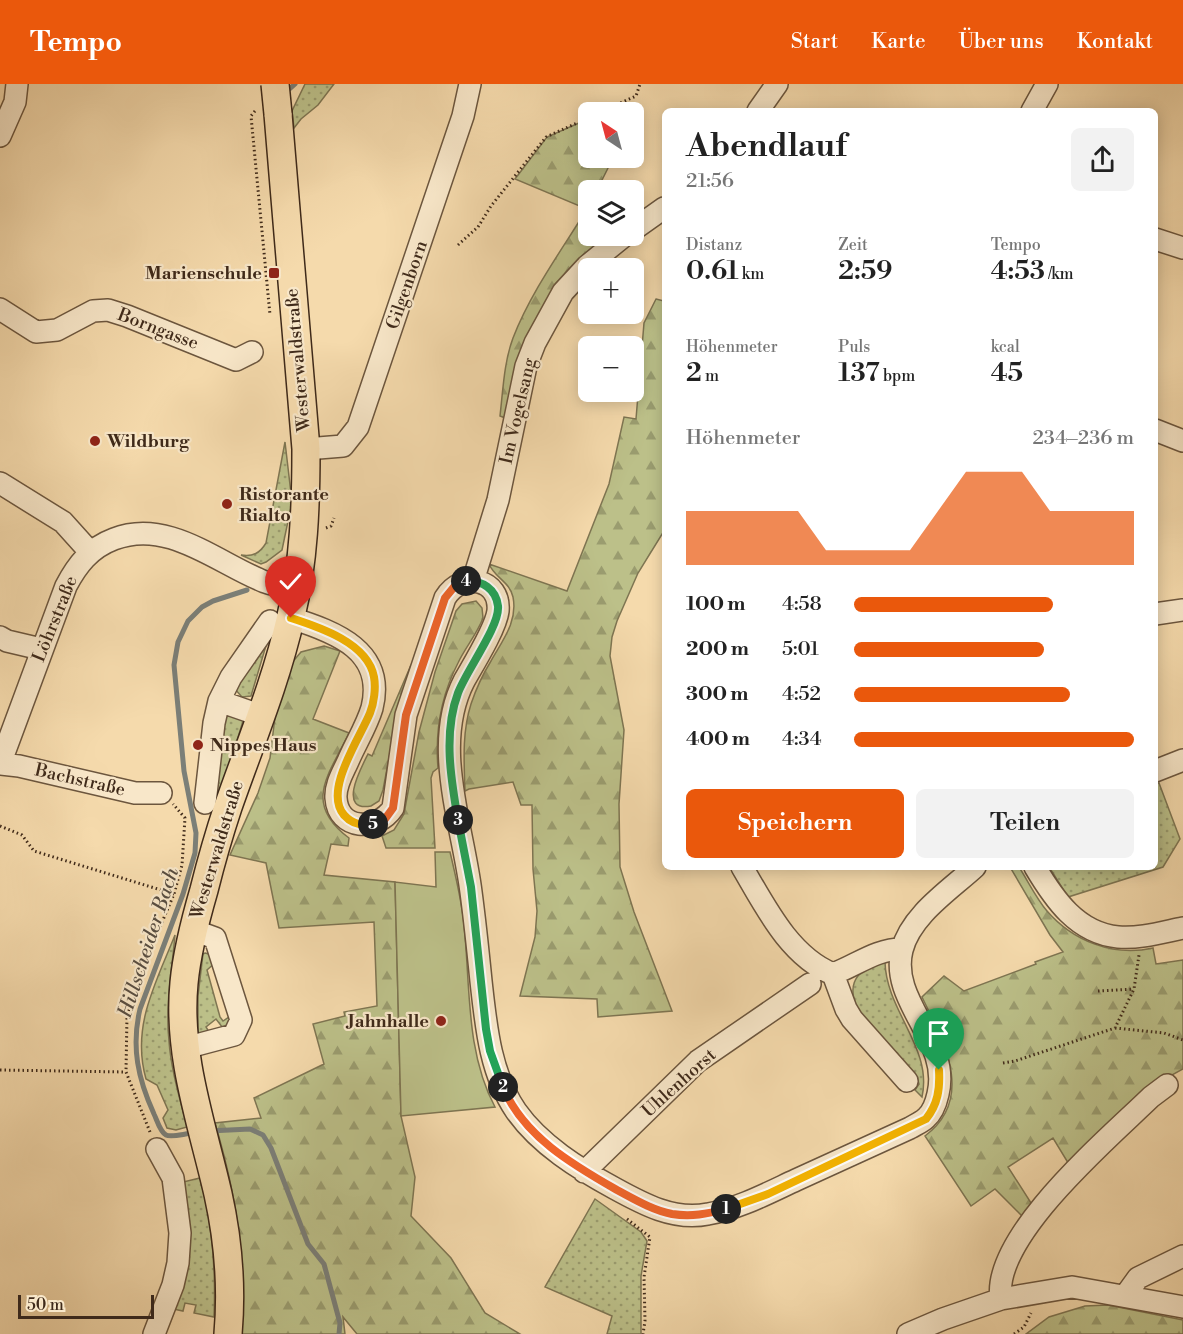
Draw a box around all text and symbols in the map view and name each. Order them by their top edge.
text: Tempo [30,25,122,60]
text: Start [791,29,838,55]
text: Karte [871,29,926,55]
text: Über uns [959,29,1044,55]
text: Kontakt [1077,29,1153,55]
north arrow [578,102,644,168]
map controls [578,102,644,402]
text: Abendlauf [686,126,847,167]
button: share [1071,128,1134,191]
text: 21:56 [686,169,734,194]
button: layers [578,180,644,246]
text: Distanz [686,235,742,255]
text: Zeit [838,235,868,255]
text: Tempo [991,235,1041,255]
street label: Gilgenborn [381,237,433,333]
text: 0.61 [686,255,739,287]
text: 2:59 [838,255,893,287]
text: 4:53 [991,255,1045,287]
button: + [578,258,644,324]
place label: Marienschule [145,262,262,285]
text: km [739,264,764,284]
text: /km [1045,264,1074,284]
marker: Marienschule [267,266,281,280]
street label: Westerwaldstraße [280,287,316,434]
street label: Borngasse [113,303,202,355]
button: − [578,336,644,402]
text: Höhenmeter [686,337,778,357]
text: Puls [838,337,870,357]
text: kcal [991,337,1020,357]
street label: Im Vogelsang [495,355,542,466]
text: 2 [686,357,702,389]
text: 137 [838,357,880,389]
text: 45 [991,357,1023,389]
text: m [702,366,719,386]
text: bpm [880,366,915,386]
text: Höhenmeter [686,426,800,451]
text: 234–236 m [1032,426,1134,451]
place label: Wildburg [106,430,190,453]
marker: Wildburg [88,434,102,448]
place label: Ristorante Rialto [239,483,329,527]
marker: Ristorante Rialto [220,497,234,511]
pin [265,556,316,618]
icon: check [274,565,307,598]
pin: 4 [451,566,481,596]
text: 4 [461,571,471,591]
street label: Löhrstraße [27,573,83,665]
text: 100 m [686,592,745,617]
text: 4:58 [782,592,822,617]
text: 200 m [686,637,749,662]
text: 5:01 [782,637,819,662]
text: 300 m [686,682,749,707]
text: 4:52 [782,682,821,707]
text: 400 m [686,727,750,752]
text: 4:34 [782,727,822,752]
place label: Nippes Haus [210,734,317,757]
marker: Nippes Haus [191,738,205,752]
street label: Bachstraße [32,758,127,802]
street label: Westerwaldstraße [185,778,249,923]
button: Speichern [686,789,904,858]
button: Teilen [916,789,1134,858]
pin: 3 [443,805,473,835]
pin: 5 [358,809,388,839]
text: 3 [453,810,463,830]
text: 5 [368,814,378,834]
water label: Hillscheider Bach [113,864,185,1022]
pin [913,1008,964,1070]
place label: Jahnhalle [345,1010,429,1033]
marker: Jahnhalle [434,1014,448,1028]
icon: arrive [922,1017,955,1050]
street label: Uhlenhorst [637,1043,721,1122]
pin: 2 [488,1072,518,1102]
text: 2 [498,1077,508,1097]
pin: 1 [711,1194,741,1224]
text: 1 [722,1199,730,1219]
scale bar [18,1292,154,1320]
text: 50 m [27,1295,64,1315]

